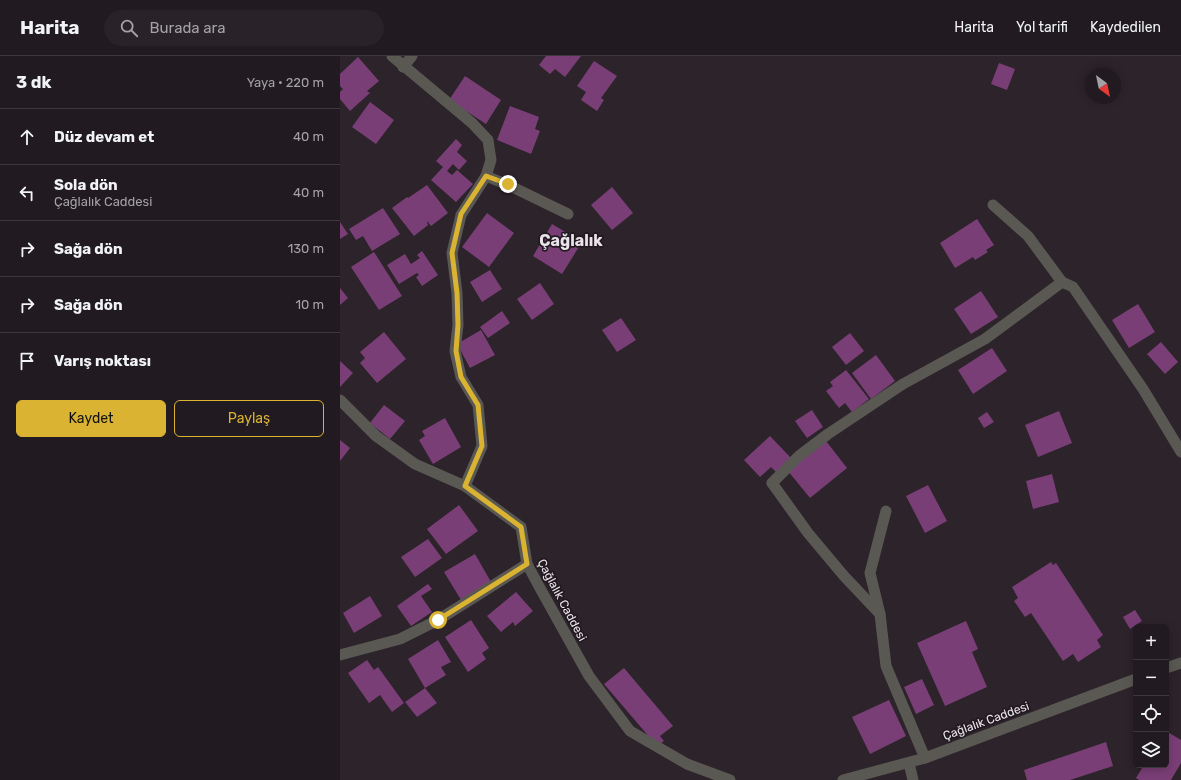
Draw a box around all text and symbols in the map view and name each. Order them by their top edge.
search box [104,10,384,46]
text: Harita [20,16,80,39]
icon: search [118,17,140,39]
text: Burada ara [150,19,225,37]
text: Harita [954,19,994,36]
text: Yol tarifi [1016,19,1068,36]
text: Kaydedilen [1090,19,1161,36]
north arrow [1085,68,1121,104]
text: 3 dk [16,72,52,92]
text: Yaya · 220 m [247,75,324,90]
icon: ahead [16,126,38,148]
text: Düz devam et [54,128,154,146]
text: 40 m [293,129,324,144]
route end [499,175,517,193]
text: Sola dön [54,176,118,194]
icon: left [16,182,38,204]
text: 40 m [293,185,324,200]
text: Çağlalık Caddesi [54,194,152,209]
district label: Çağlalık [539,231,603,250]
icon: right [16,238,38,260]
text: Sağa dön [54,240,123,258]
text: 130 m [288,241,324,256]
icon: right [16,294,38,316]
text: Sağa dön [54,296,123,314]
text: 10 m [295,297,324,312]
icon: arrive [16,350,38,372]
text: Varış noktası [54,352,151,370]
button: Kaydet [16,400,166,437]
button: Paylaş [174,400,324,437]
street label: Çağlalık Caddesi [535,557,590,643]
route start [429,611,447,629]
map controls [1133,624,1169,768]
button: + [1133,624,1169,660]
button: − [1133,660,1169,696]
button: locate [1133,696,1169,732]
street label: Çağlalık Caddesi [941,699,1031,743]
button: layers [1133,732,1169,768]

